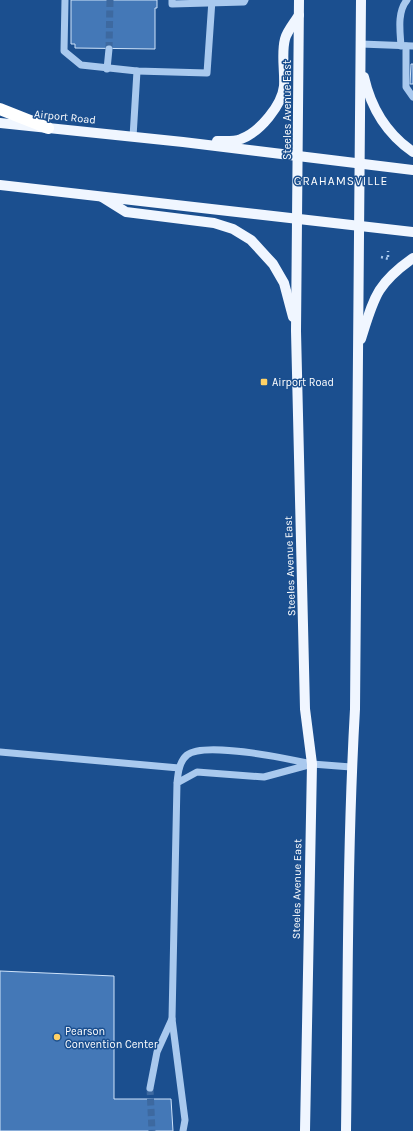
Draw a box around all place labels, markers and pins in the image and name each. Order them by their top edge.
place label: Airport Road [272,376,334,389]
marker: Airport Road [259,377,269,387]
place label: Pearson Convention Center [65,1025,158,1051]
marker: Pearson Convention Center [52,1032,62,1042]

